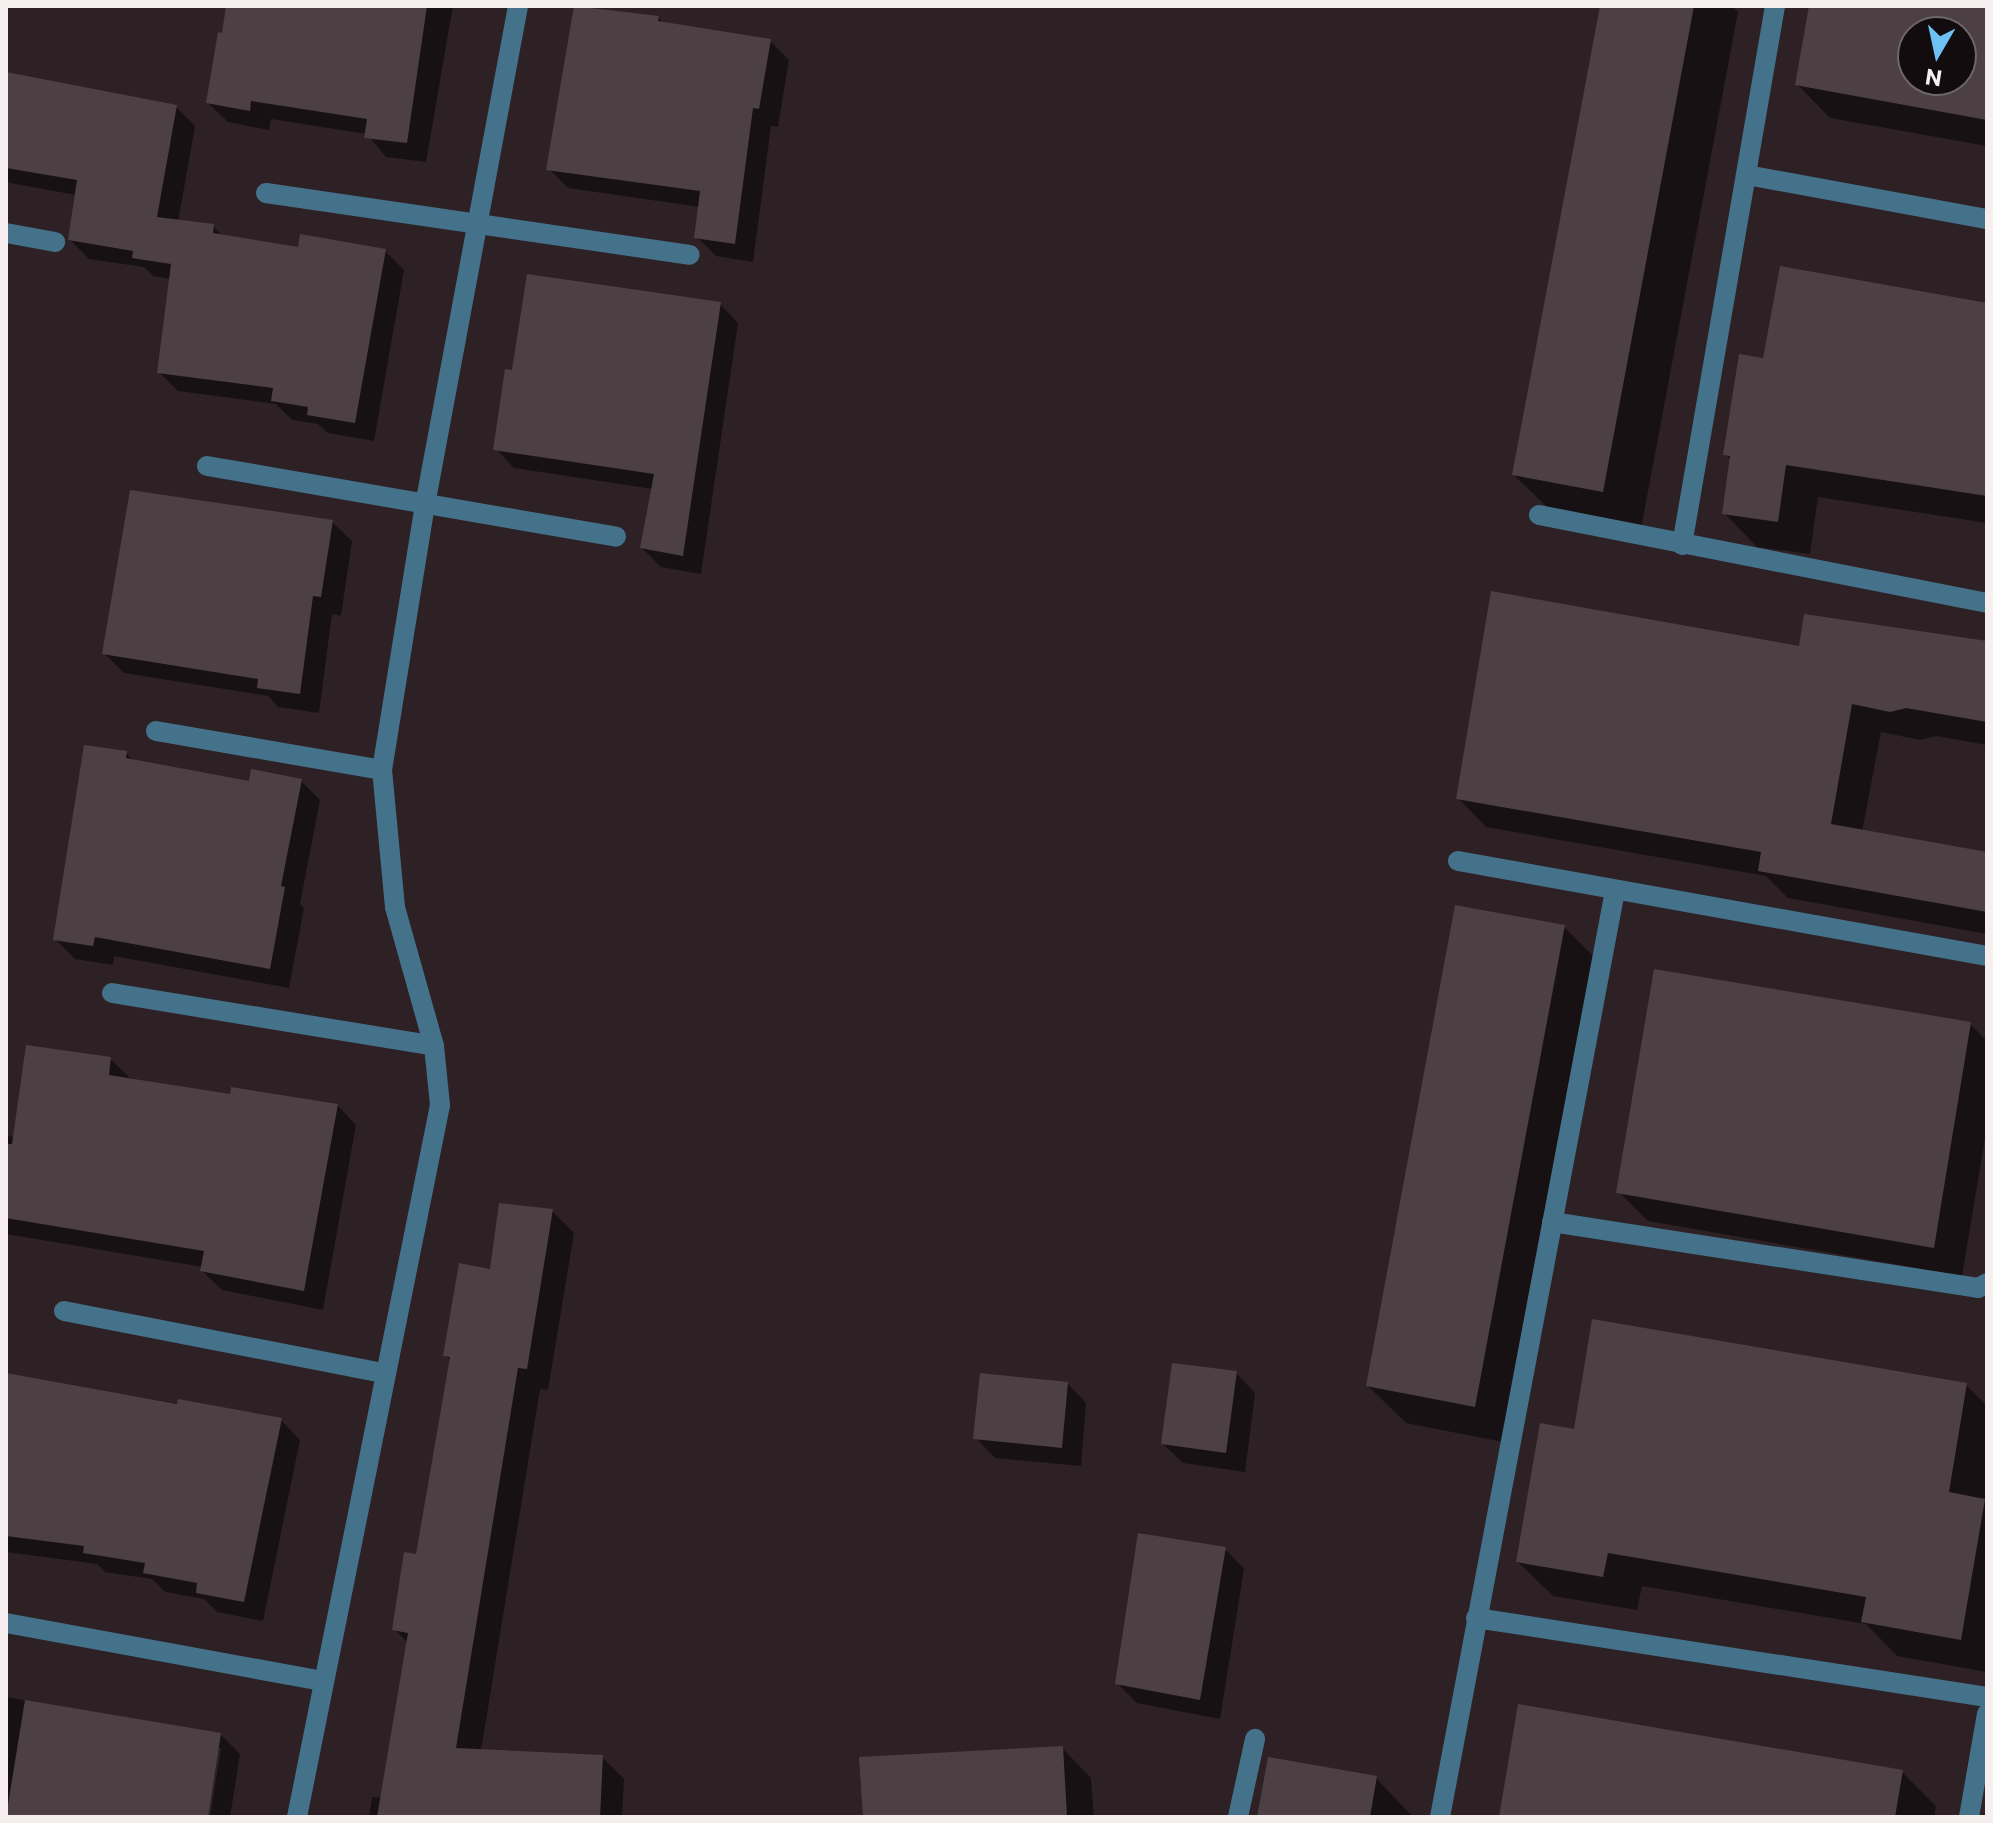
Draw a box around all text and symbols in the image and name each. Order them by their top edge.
north arrow [1897,16,1977,96]
text: N [1923,64,1944,93]

